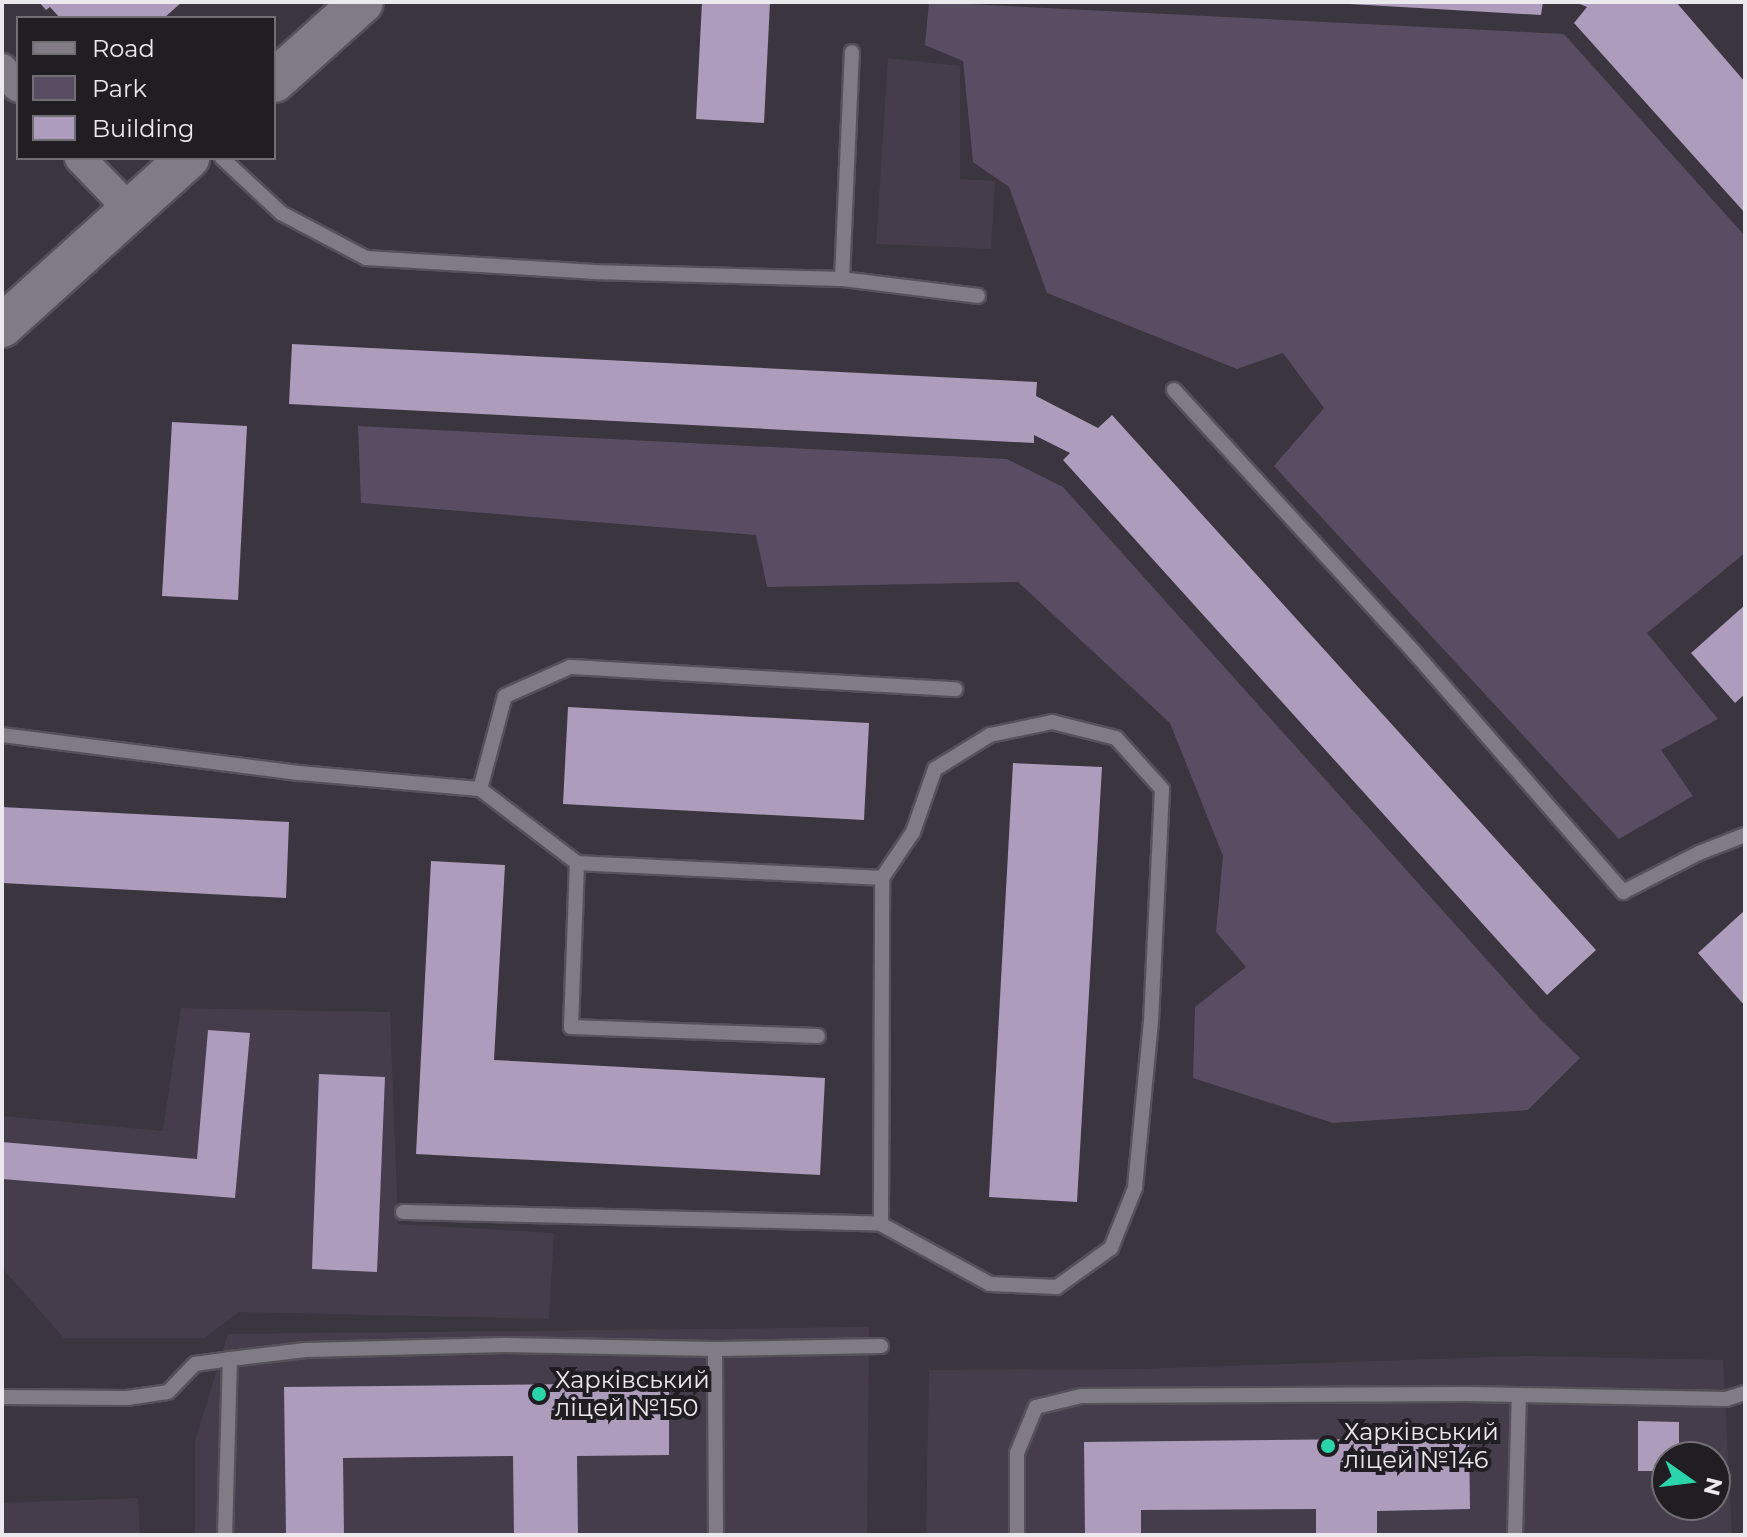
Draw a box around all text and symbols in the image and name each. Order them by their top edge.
legend [16,16,276,160]
text: Road [92,34,155,63]
text: Park [92,74,147,103]
text: Building [92,114,195,143]
place label: Харківський ліцей №150 [555,1366,710,1422]
marker: Харківський ліцей №150 [530,1385,548,1403]
place label: Харківський ліцей №146 [1344,1418,1499,1474]
marker: Харківський ліцей №146 [1319,1437,1337,1455]
north arrow [1651,1441,1731,1521]
text: N [1698,1475,1728,1498]

